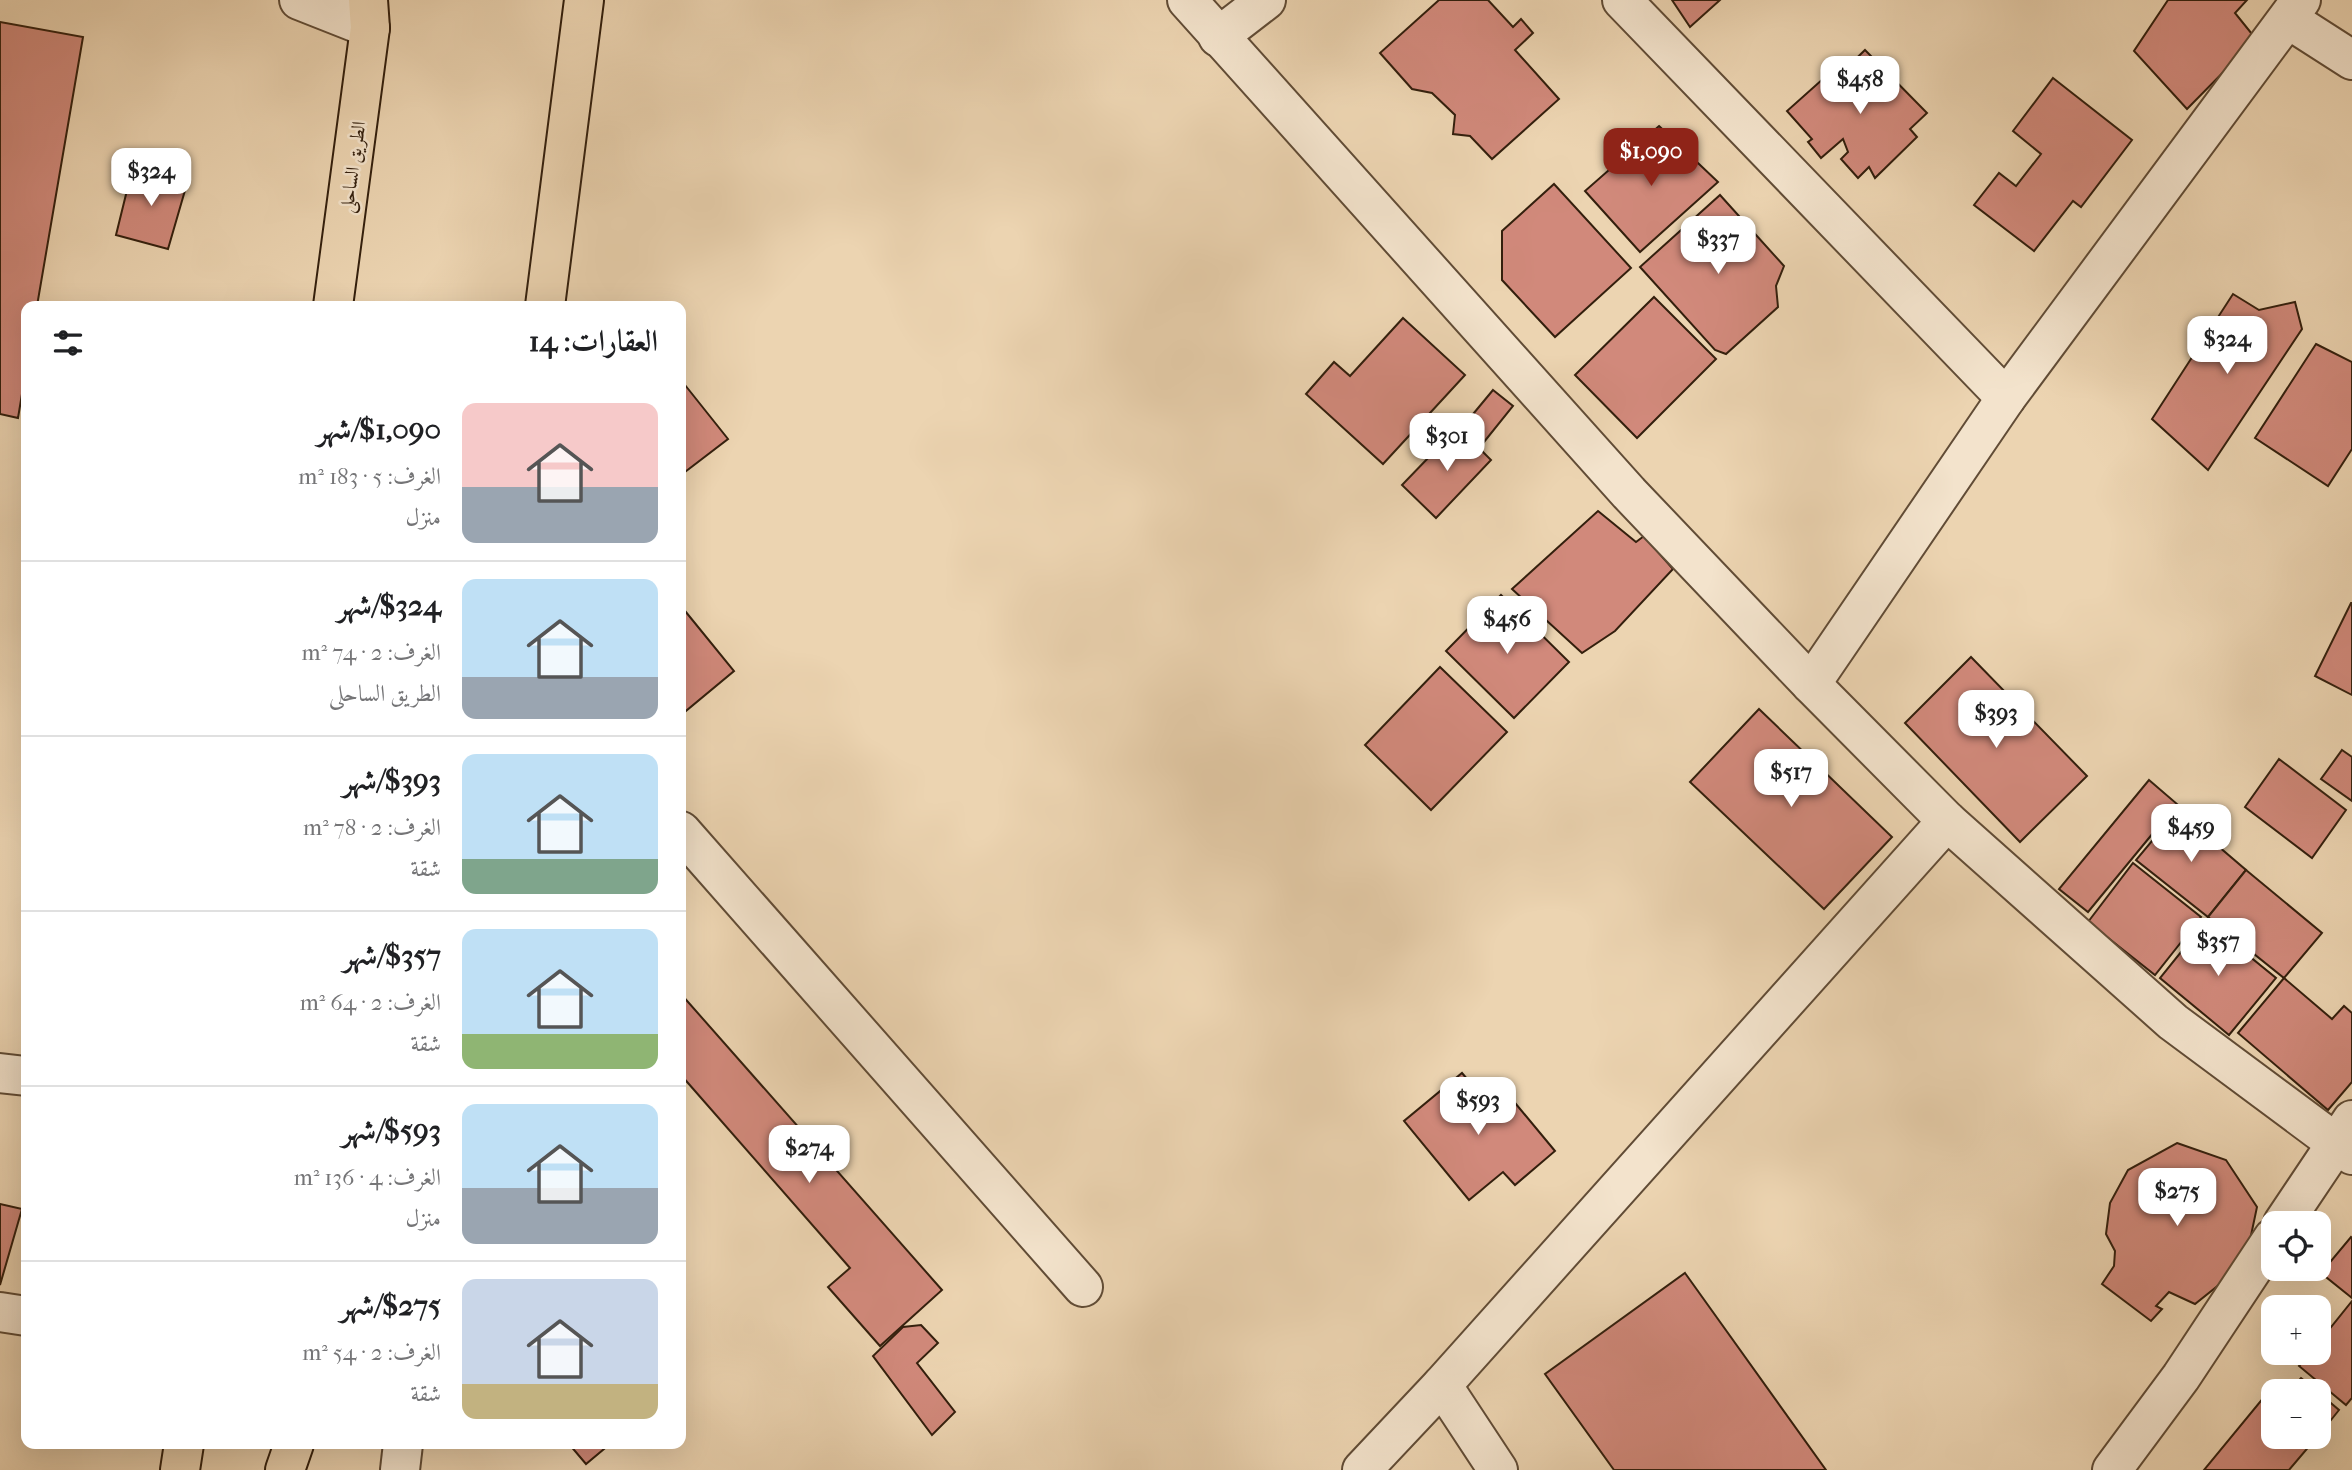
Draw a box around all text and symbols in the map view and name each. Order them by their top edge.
pin: $458 [1819,57,1901,116]
text: $458 [1836,65,1884,92]
street label: الطريق الساحلى [336,120,373,215]
pin: $1,090 [1594,128,1708,188]
text: $1,090 [1619,137,1683,164]
pin: $324 [110,148,192,208]
text: $324 [127,157,175,184]
pin: $337 [1677,216,1759,276]
text: $337 [1697,225,1739,252]
pin: $324 [2186,316,2268,376]
icon: filters [49,324,87,362]
text: العقارات: 14 [529,324,658,359]
text: $324 [2203,325,2251,352]
text: $1,090/شهر [317,412,441,447]
pin: $301 [1406,414,1488,473]
text: $301 [1426,422,1468,449]
icon: home [518,431,602,515]
text: الغرف: 5 · 183 m² [298,463,441,490]
text: منزل [406,504,441,531]
text: $324/شهر [337,588,441,623]
pin: $456 [1466,596,1548,656]
text: $456 [1483,605,1531,632]
icon: home [518,607,602,691]
text: الغرف: 2 · 74 m² [302,639,441,666]
text: الطريق الساحلى [329,680,441,707]
pin: $393 [1955,690,2037,750]
text: $393 [1974,699,2018,726]
pin: $517 [1750,750,1832,809]
text: $517 [1770,758,1812,785]
text: $393/شهر [342,763,441,798]
icon: home [518,782,602,866]
pin: $459 [2150,804,2232,864]
text: $459 [2167,813,2215,840]
text: الغرف: 2 · 78 m² [303,814,441,841]
text: شقة [411,855,441,882]
pin: $357 [2177,918,2259,978]
text: $357 [2196,927,2240,954]
text: $357/شهر [343,938,441,973]
icon: home [518,957,602,1041]
text: الغرف: 2 · 64 m² [300,989,441,1016]
text: شقة [411,1030,441,1057]
pin: $593 [1437,1078,1519,1137]
text: $593 [1456,1086,1500,1113]
text: $593/شهر [342,1113,441,1148]
pin: $274 [768,1126,850,1185]
icon: home [518,1132,602,1216]
text: $274 [785,1134,833,1161]
text: الغرف: 4 · 136 m² [294,1164,441,1191]
pin: $275 [2136,1168,2218,1228]
text: $275 [2154,1177,2200,1204]
text: منزل [406,1205,441,1232]
map controls [2261,1211,2331,1449]
button: locate [2261,1211,2331,1281]
text: $275/شهر [340,1288,441,1323]
button: + [2261,1295,2331,1365]
icon: home [518,1307,602,1391]
text: الغرف: 2 · 54 m² [302,1339,441,1366]
button: − [2261,1379,2331,1449]
text: شقة [411,1380,441,1407]

